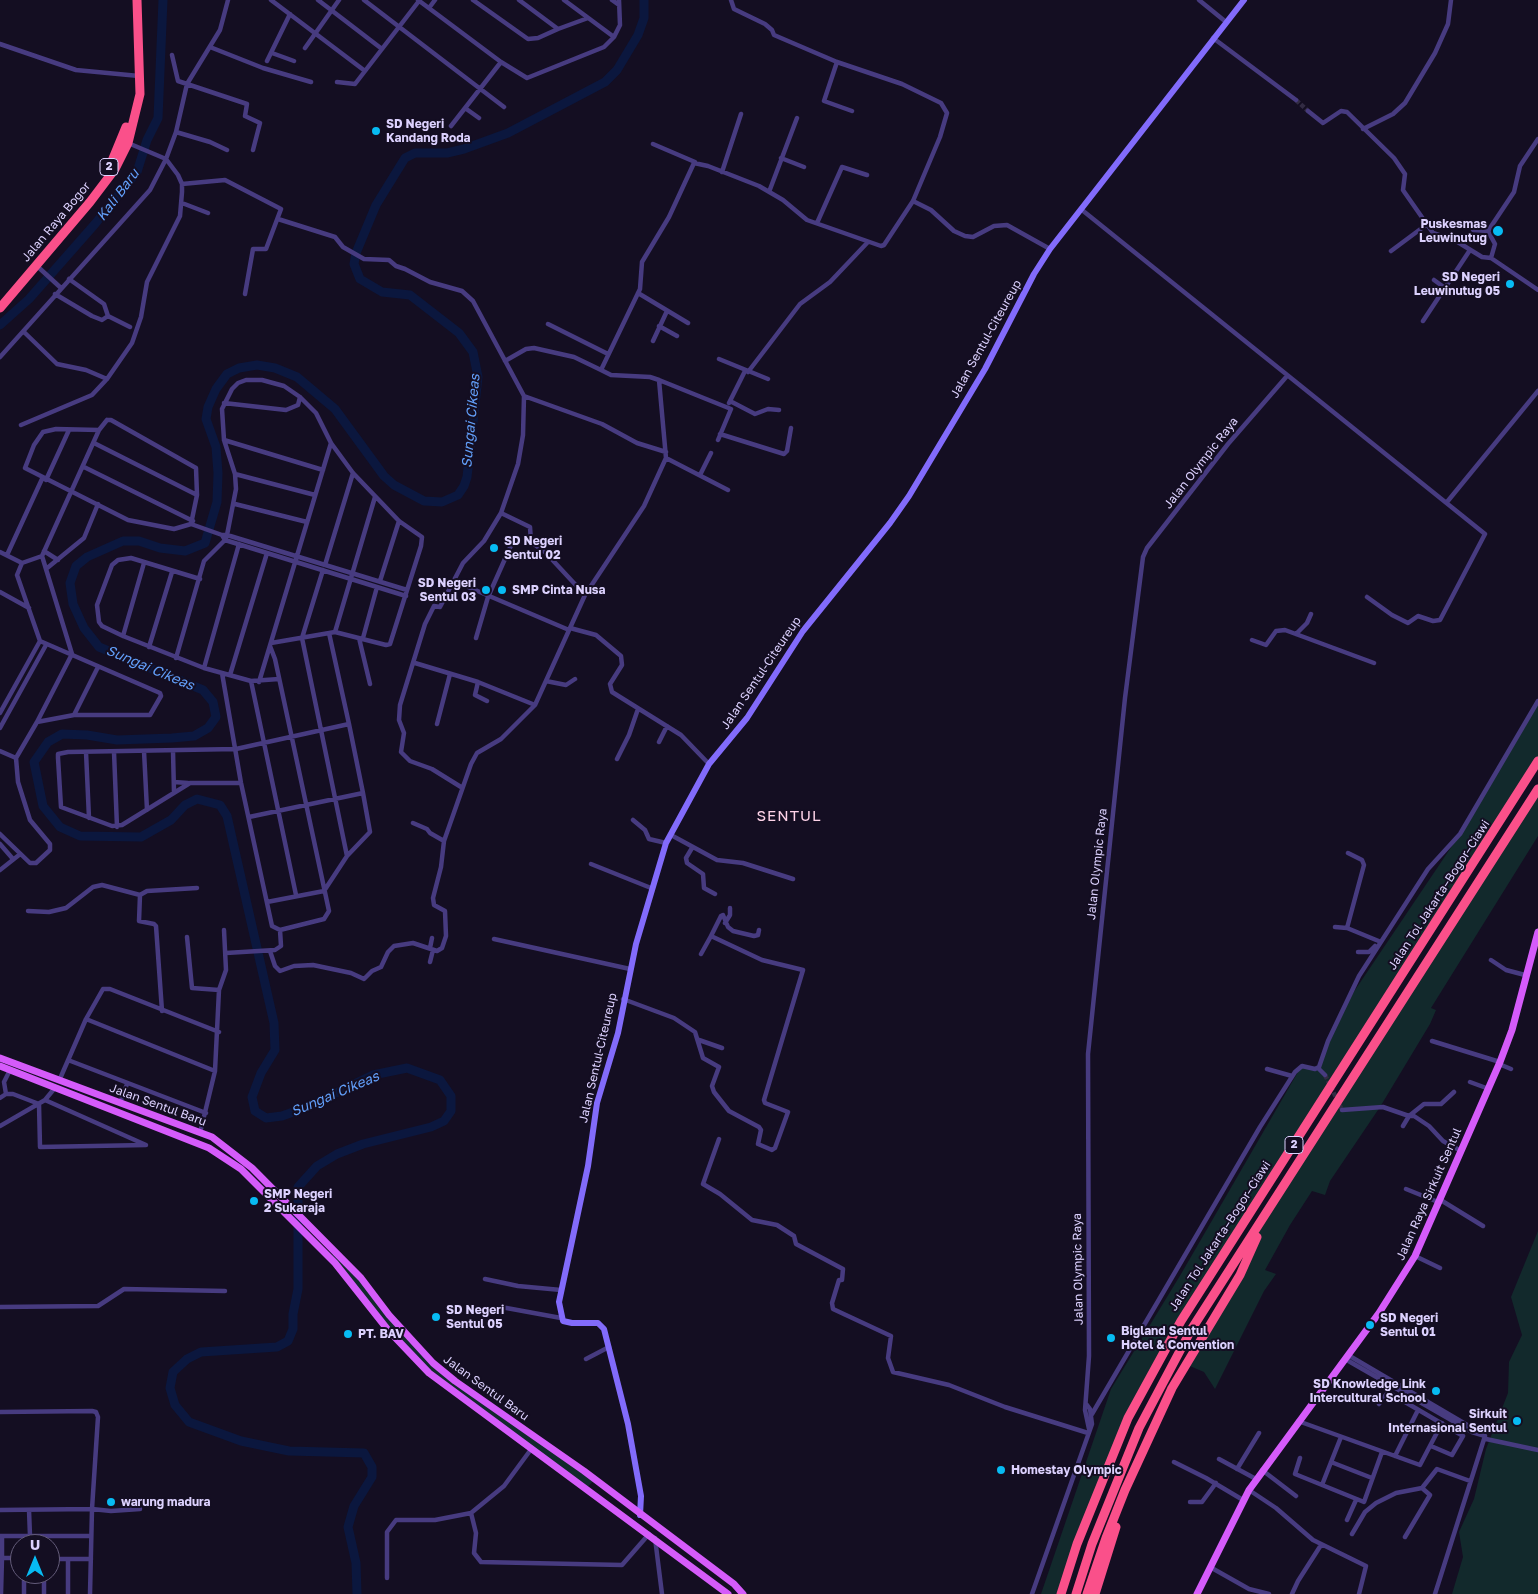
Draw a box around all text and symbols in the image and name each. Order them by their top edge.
place label: SD Negeri Kandang Roda [386,117,470,145]
marker: SD Negeri Kandang Roda [370,125,382,137]
road number: 2 [100,158,118,176]
water label: Kali Baru [93,166,143,224]
street label: Jalan Raya Bogor [18,179,94,265]
place label: Puskesmas Leuwinutug [1419,217,1487,245]
marker: Puskesmas Leuwinutug [1491,224,1505,238]
place label: SD Negeri Leuwinutug 05 [1414,270,1500,298]
street label: Jalan Sentul-Citeureup [947,277,1025,401]
marker: SD Negeri Leuwinutug 05 [1504,278,1516,290]
water label: Sungai Cikeas [459,373,483,469]
street label: Jalan Olympic Raya [1161,414,1241,512]
place label: SD Negeri Sentul 02 [504,534,562,562]
marker: SD Negeri Sentul 02 [488,542,500,554]
place label: SD Negeri Sentul 03 [418,576,476,604]
place label: SMP Cinta Nusa [512,583,606,597]
marker: SD Negeri Sentul 03 [480,584,492,596]
marker: SMP Cinta Nusa [496,584,508,596]
street label: Jalan Sentul-Citeureup [718,614,804,732]
water label: Sungai Cikeas [103,642,197,694]
district label: SENTUL [756,807,822,825]
street label: Jalan Olympic Raya [1084,807,1110,921]
street label: Jalan Tol Jakarta–Bogor–Ciawi [1385,817,1493,973]
street label: Jalan Sentul-Citeureup [576,992,620,1124]
water label: Sungai Cikeas [288,1068,382,1120]
street label: Jalan Sentul Baru [108,1081,208,1129]
street label: Jalan Raya Sirkuit Sentul [1393,1125,1465,1263]
road number: 2 [1285,1136,1303,1154]
street label: Jalan Tol Jakarta–Bogor–Ciawi [1166,1158,1274,1314]
place label: SMP Negeri 2 Sukaraja [264,1187,332,1215]
marker: SMP Negeri 2 Sukaraja [248,1195,260,1207]
street label: Jalan Olympic Raya [1070,1213,1086,1325]
place label: SD Negeri Sentul 05 [446,1303,504,1331]
marker: SD Negeri Sentul 05 [430,1311,442,1323]
place label: SD Negeri Sentul 01 [1380,1311,1438,1339]
marker: SD Negeri Sentul 01 [1364,1319,1376,1331]
place label: Bigland Sentul Hotel & Convention [1121,1324,1234,1352]
place label: PT. BAV [358,1327,404,1341]
marker: PT. BAV [342,1328,354,1340]
marker: Bigland Sentul Hotel & Convention [1105,1332,1117,1344]
street label: Jalan Sentul Baru [441,1352,531,1424]
place label: SD Knowledge Link Intercultural School [1309,1377,1426,1405]
marker: SD Knowledge Link Intercultural School [1430,1385,1442,1397]
place label: Sirkuit Internasional Sentul [1388,1407,1507,1435]
marker: Sirkuit Internasional Sentul [1511,1415,1523,1427]
place label: Homestay Olympic [1011,1463,1122,1477]
marker: Homestay Olympic [995,1464,1007,1476]
place label: warung madura [121,1495,211,1509]
marker: warung madura [105,1496,117,1508]
north arrow [10,1534,60,1584]
text: U [30,1536,40,1553]

